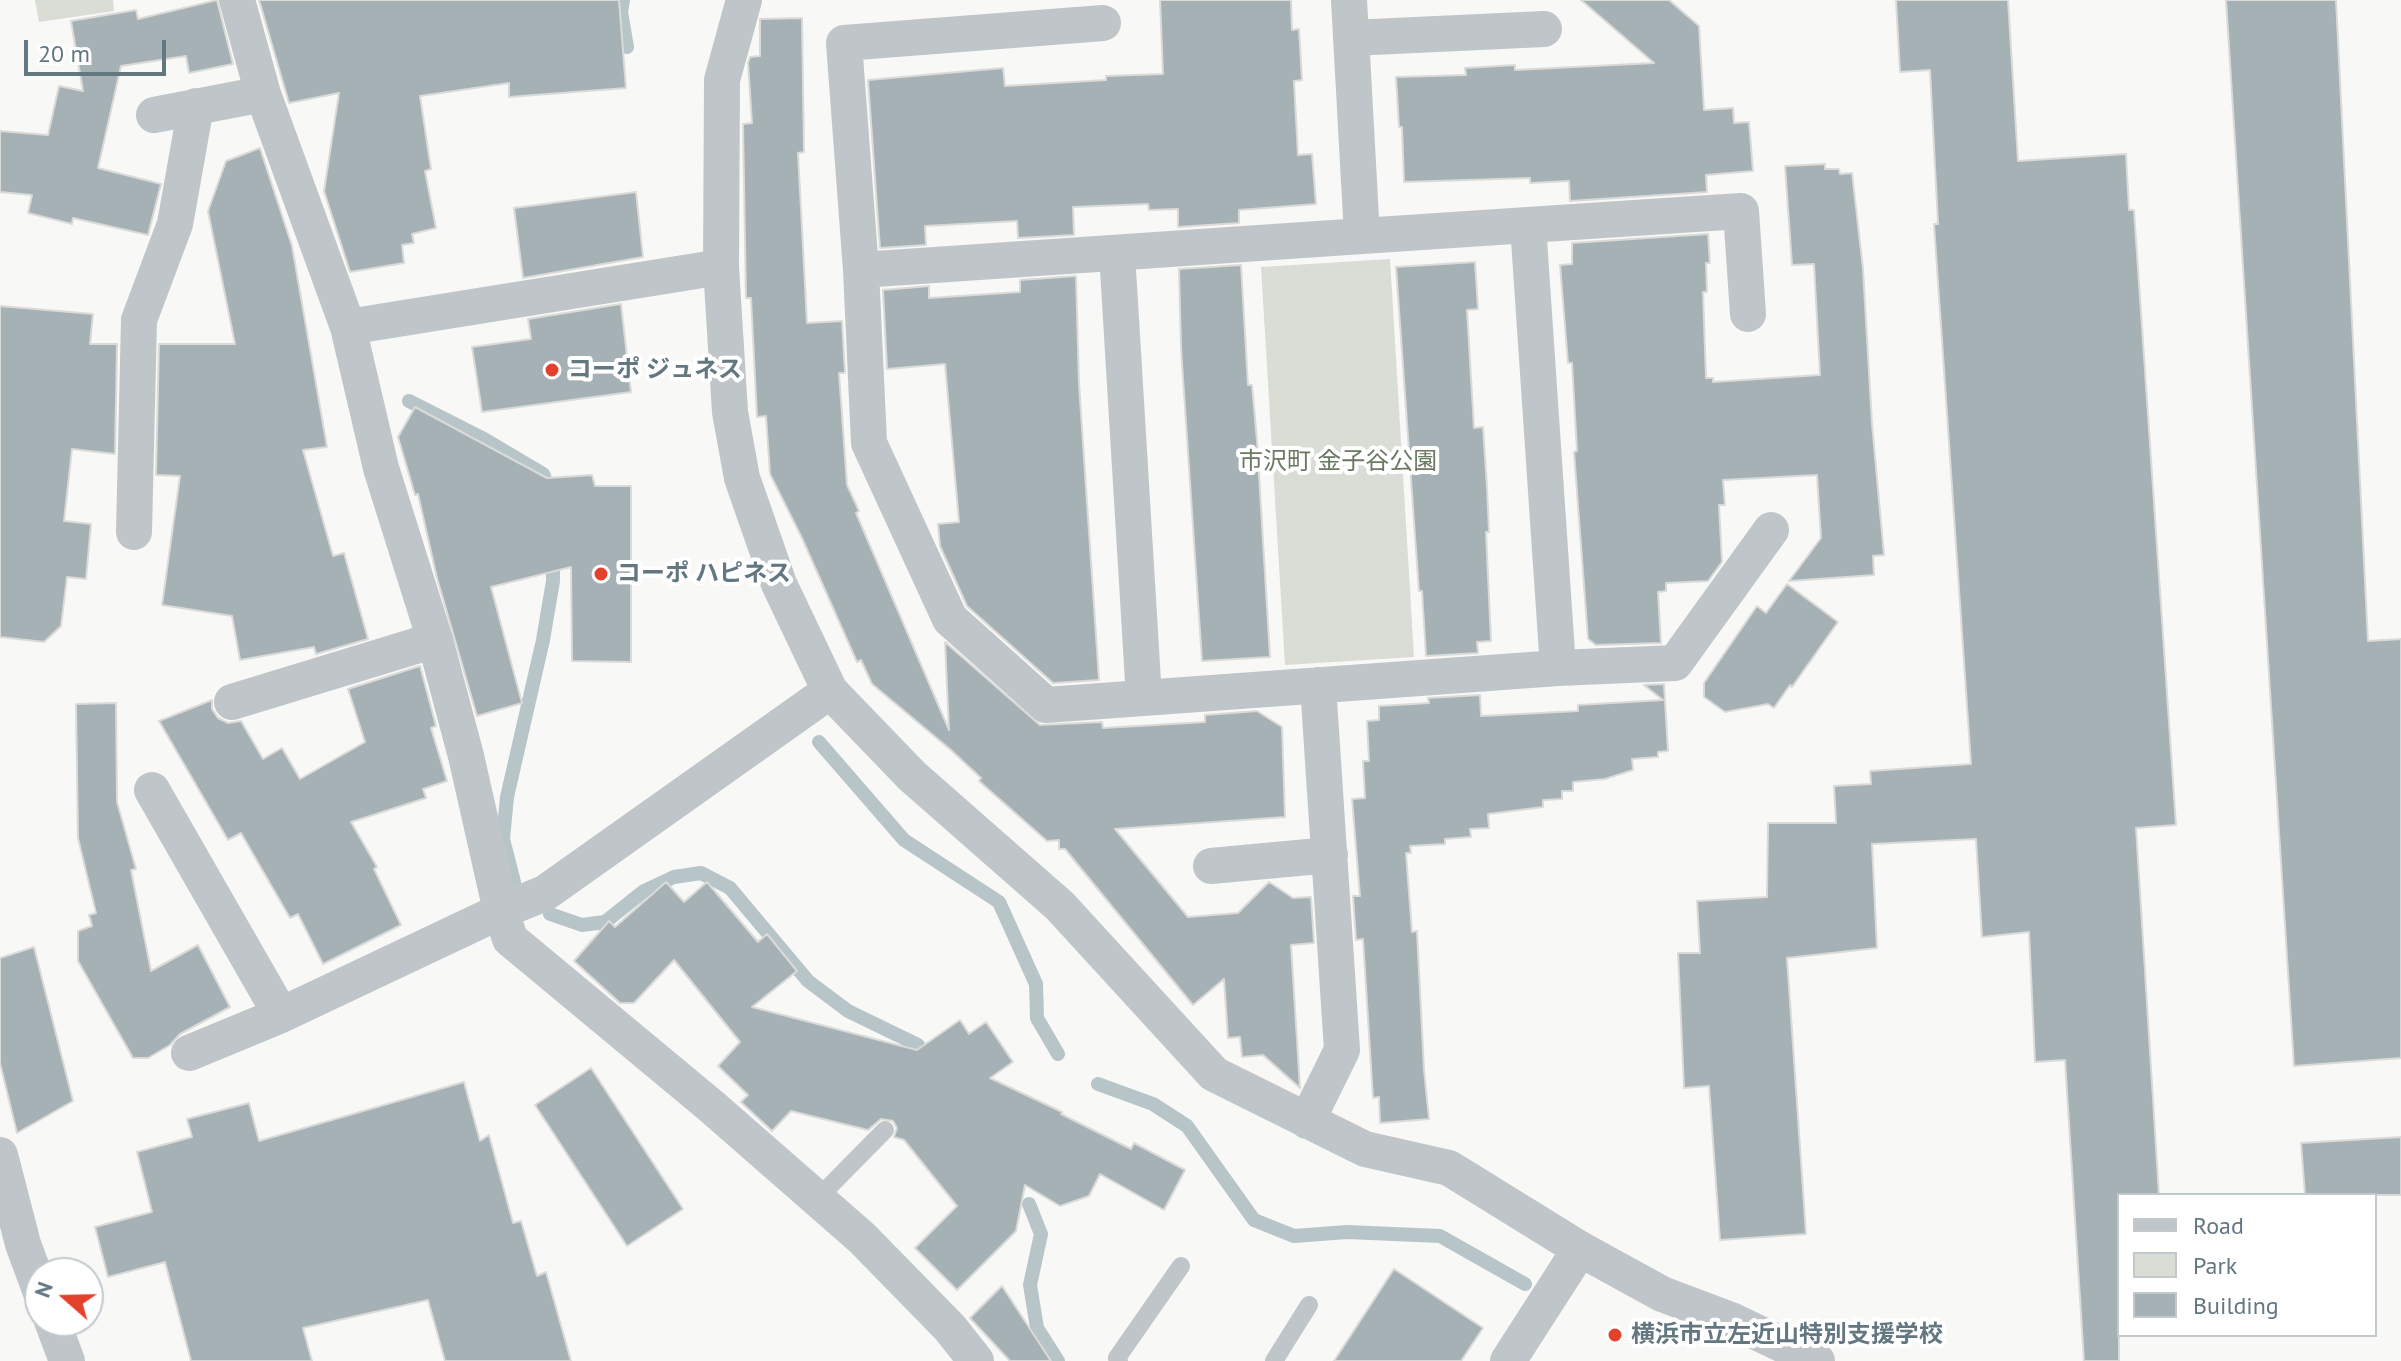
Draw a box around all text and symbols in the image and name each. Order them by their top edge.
scale bar [28,24,170,74]
text: 20 m [38,38,90,69]
place label: コーポ ジュネス [568,356,742,384]
marker: コーポ ジュネス [543,361,561,379]
park label: 市沢町 金子谷公園 [1239,448,1437,476]
place label: コーポ ハピネス [617,560,791,588]
marker: コーポ ハピネス [592,565,610,583]
legend [2117,1193,2377,1337]
text: Road [2193,1210,2244,1241]
text: Park [2193,1250,2237,1281]
north arrow [24,1257,104,1337]
text: N [28,1278,59,1301]
text: Building [2193,1290,2279,1321]
place label: 横浜市立左近山特別支援学校 [1631,1321,1943,1349]
marker: 横浜市立左近山特別支援学校 [1606,1326,1624,1344]

